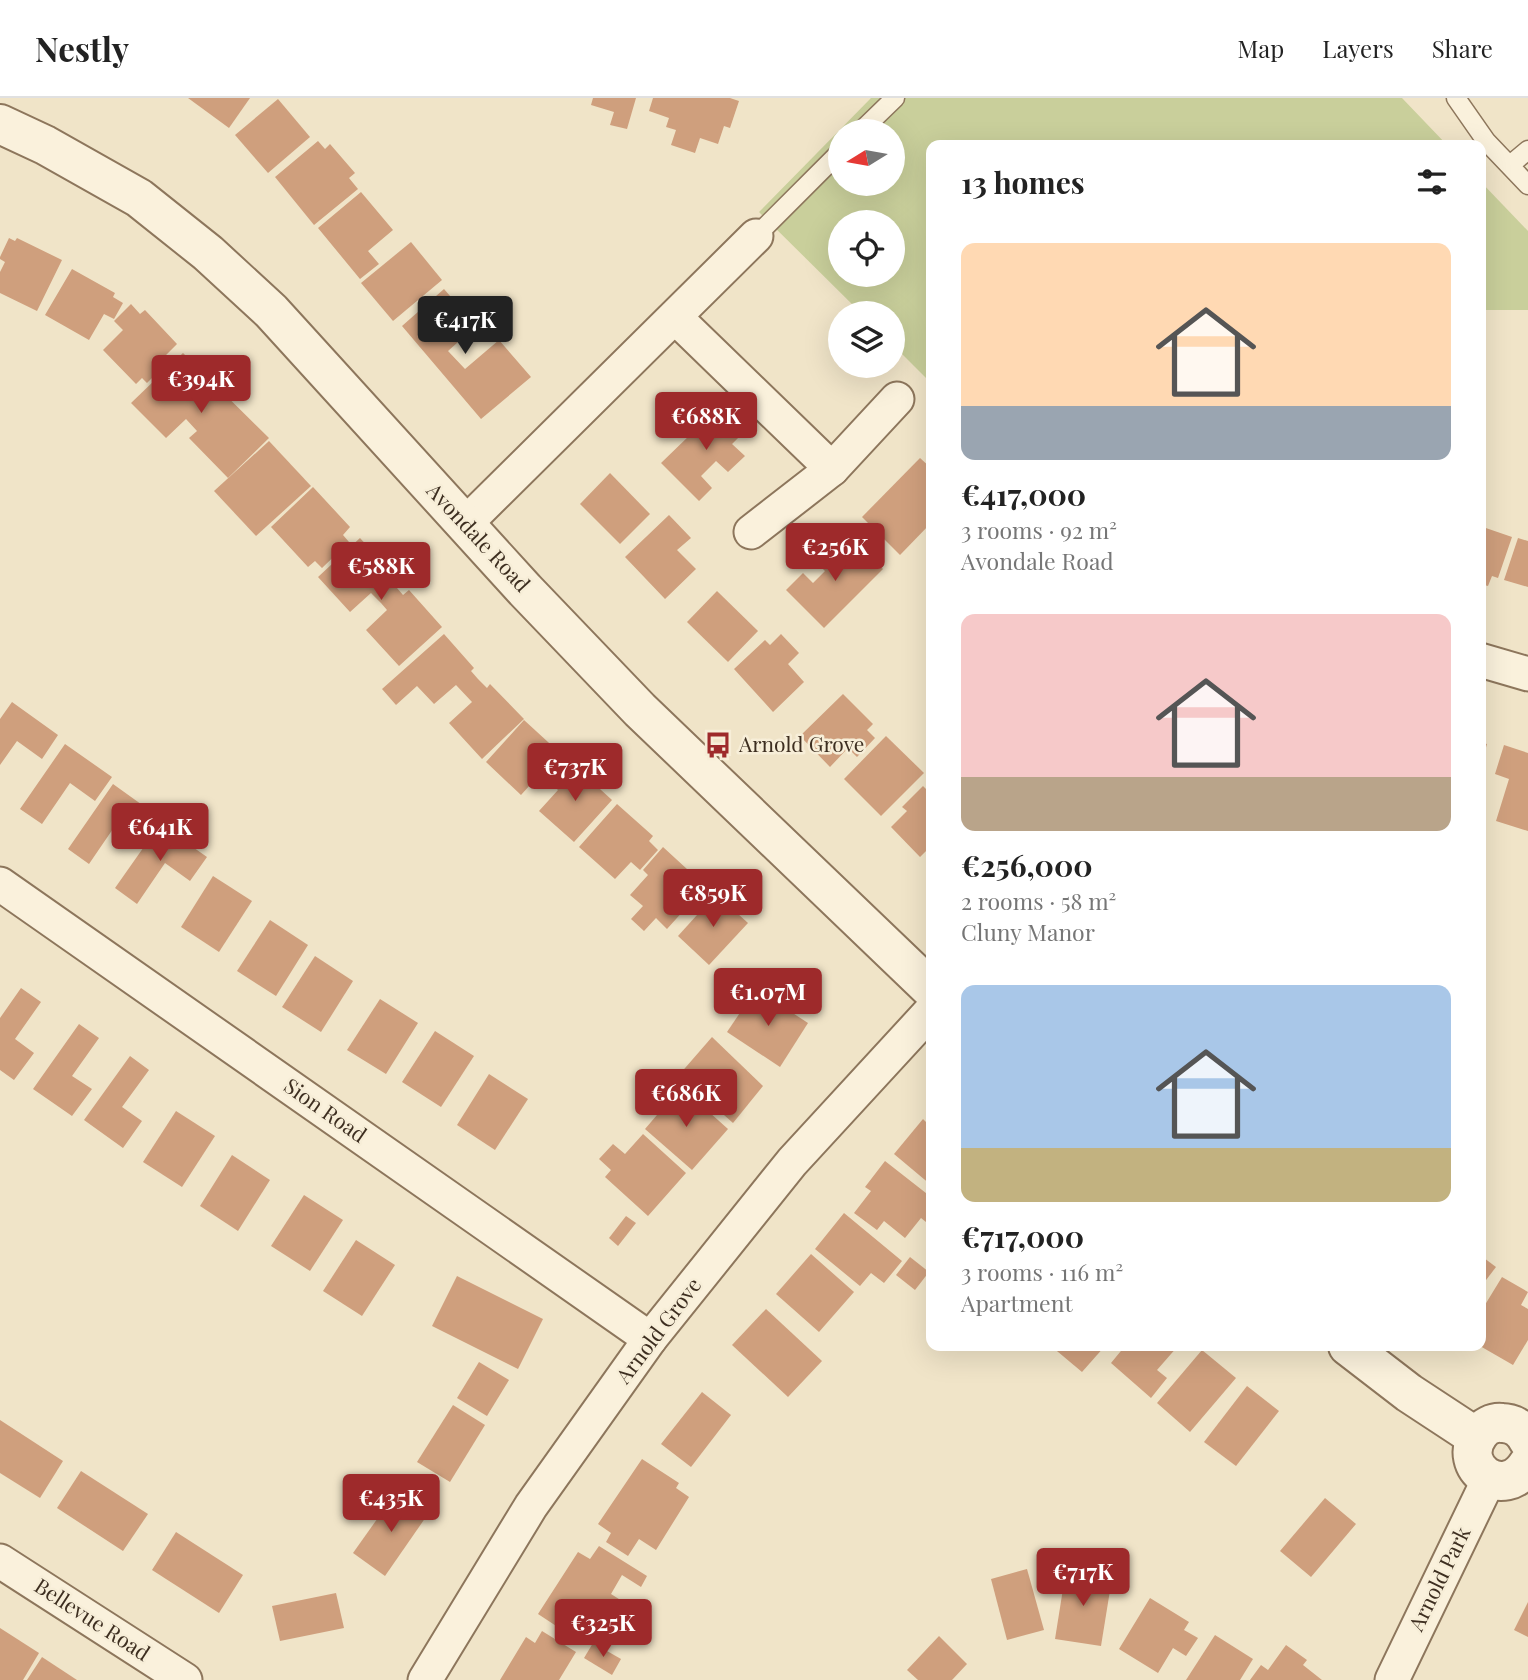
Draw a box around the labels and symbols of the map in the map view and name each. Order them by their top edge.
north arrow [828,119,905,196]
pin: €417K [416,296,514,356]
pin: €394K [152,356,250,415]
pin: €688K [657,392,755,452]
street label: Avondale Road [421,475,537,597]
pin: €256K [786,524,884,583]
pin: €588K [332,542,430,602]
place label: Arnold Grove [738,729,864,757]
bus stop icon: Arnold Grove [703,730,733,760]
pin: €737K [526,744,624,803]
pin: €641K [111,804,209,863]
pin: €859K [664,870,762,929]
pin: €1.07M [711,968,825,1028]
pin: €686K [637,1070,735,1129]
street label: Sion Road [279,1071,373,1148]
street label: Arnold Grove [608,1271,706,1389]
pin: €435K [342,1474,440,1534]
street label: Arnold Park [1400,1521,1476,1636]
pin: €717K [1034,1548,1132,1608]
street label: Bellevue Road [30,1571,156,1666]
pin: €325K [554,1600,652,1659]

